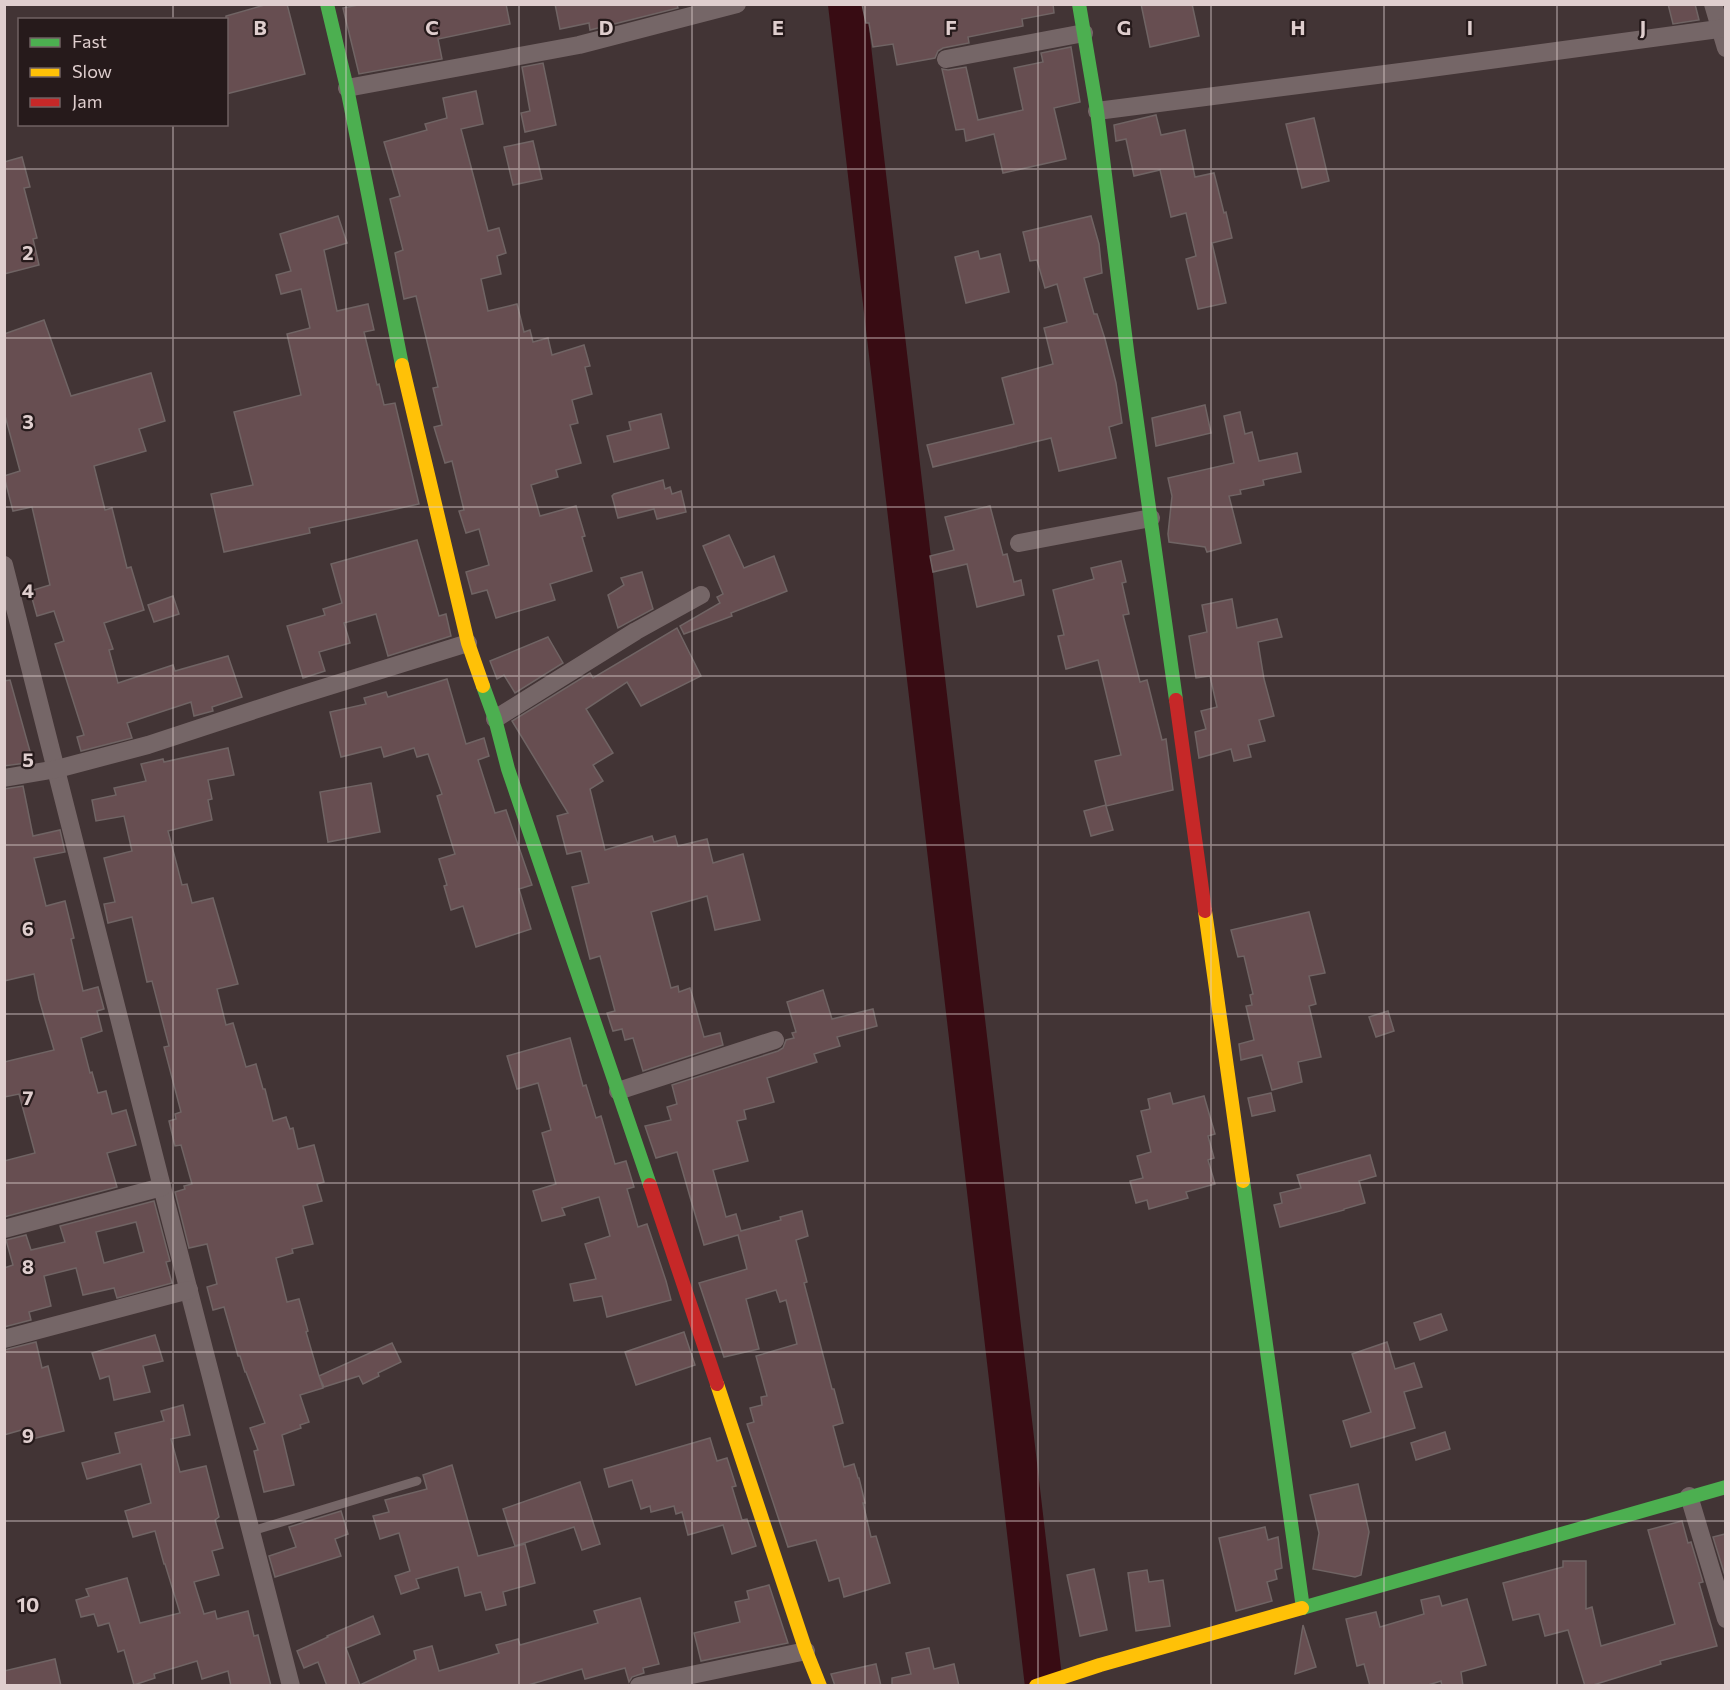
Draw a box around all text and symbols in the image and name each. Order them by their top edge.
text: B [253,15,267,39]
text: C [425,15,439,39]
text: D [599,15,613,39]
text: E [772,15,784,39]
text: F [945,15,957,39]
text: G [1117,15,1131,39]
text: H [1291,15,1306,39]
text: I [1467,15,1473,39]
text: J [1640,15,1646,39]
legend [18,18,228,126]
text: Fast [72,30,107,52]
text: Slow [72,60,112,82]
text: Jam [72,90,102,112]
text: 2 [22,240,34,264]
text: 3 [22,409,34,433]
text: 4 [22,578,34,602]
text: 5 [22,747,34,771]
text: 6 [22,916,34,940]
text: 7 [23,1085,34,1109]
text: 8 [22,1254,34,1278]
text: 9 [22,1423,34,1447]
text: 10 [17,1592,39,1616]

